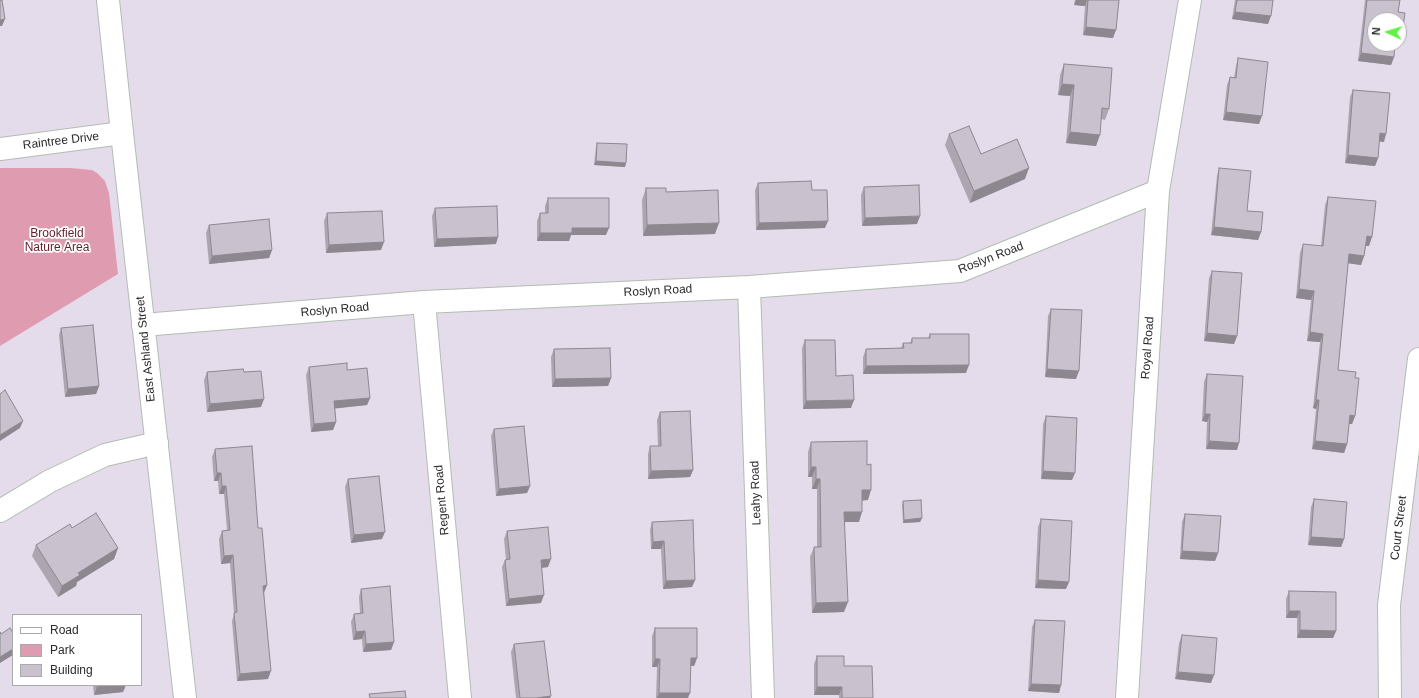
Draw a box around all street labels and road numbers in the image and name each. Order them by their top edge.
street label: Raintree Drive [22,129,100,153]
street label: Roslyn Road [956,239,1026,277]
street label: Roslyn Road [623,282,693,300]
street label: East Ashland Street [133,296,159,402]
street label: Roslyn Road [300,300,370,320]
street label: Royal Road [1139,316,1157,380]
street label: Leahy Road [748,460,764,526]
street label: Regent Road [432,464,452,536]
street label: Court Street [1388,495,1410,561]

